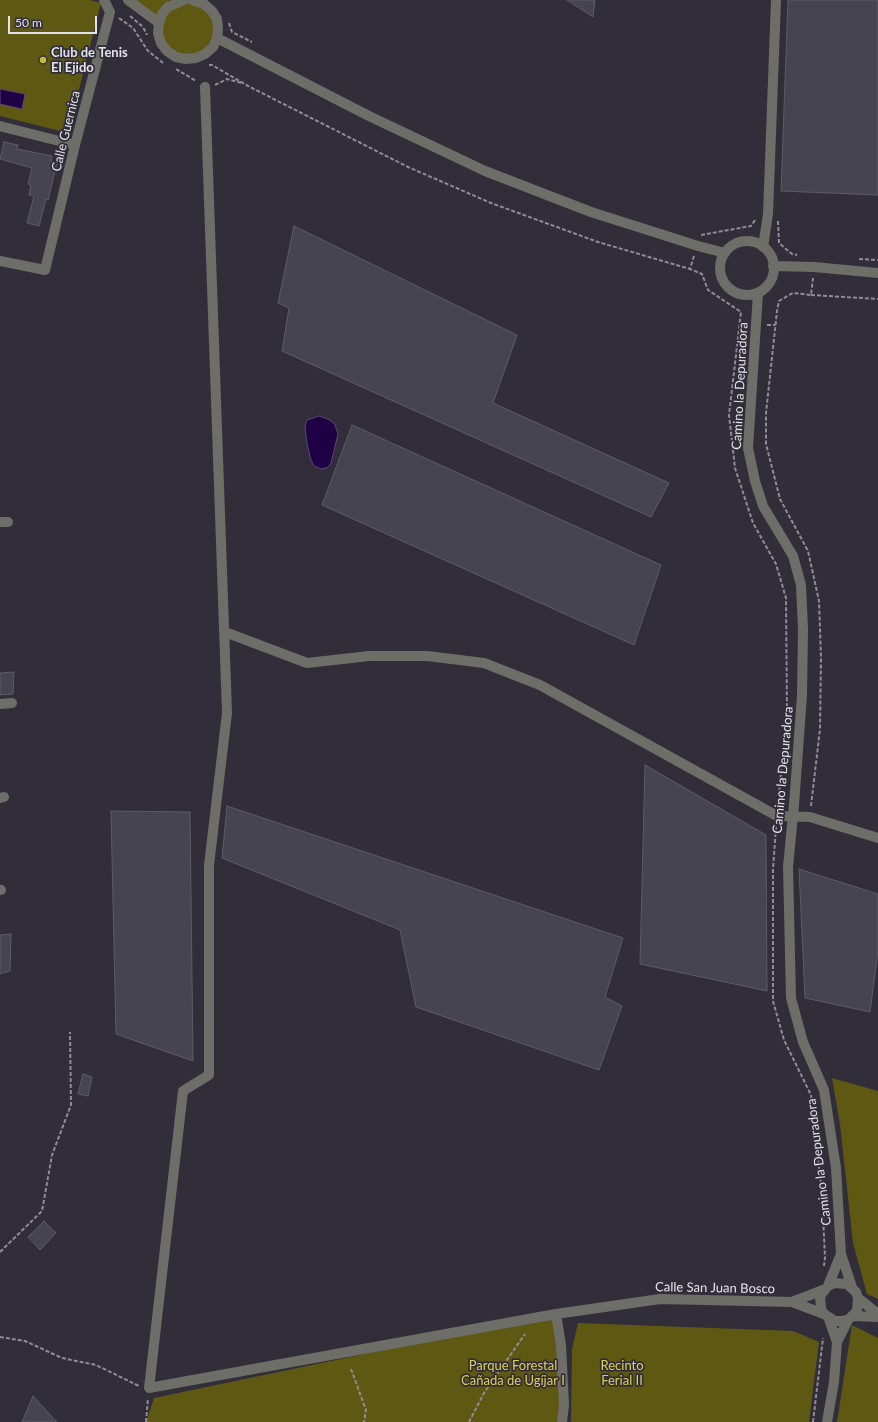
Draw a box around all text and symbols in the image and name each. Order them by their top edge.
scale bar [10,8,99,34]
text: 50 m [15,15,42,30]
place label: Club de Tenis El Ejido [51,45,128,76]
marker: Club de Tenis El Ejido [38,55,48,65]
street label: Calle Guernica [48,89,84,173]
street label: Camino la Depuradora [729,322,751,450]
street label: Camino la Depuradora [770,706,796,834]
street label: Camino la Depuradora [803,1098,835,1226]
street label: Calle San Juan Bosco [655,1279,775,1297]
park label: Parque Forestal Cañada de Ugíjar I [461,1358,565,1389]
park label: Recinto Ferial II [600,1358,644,1389]

